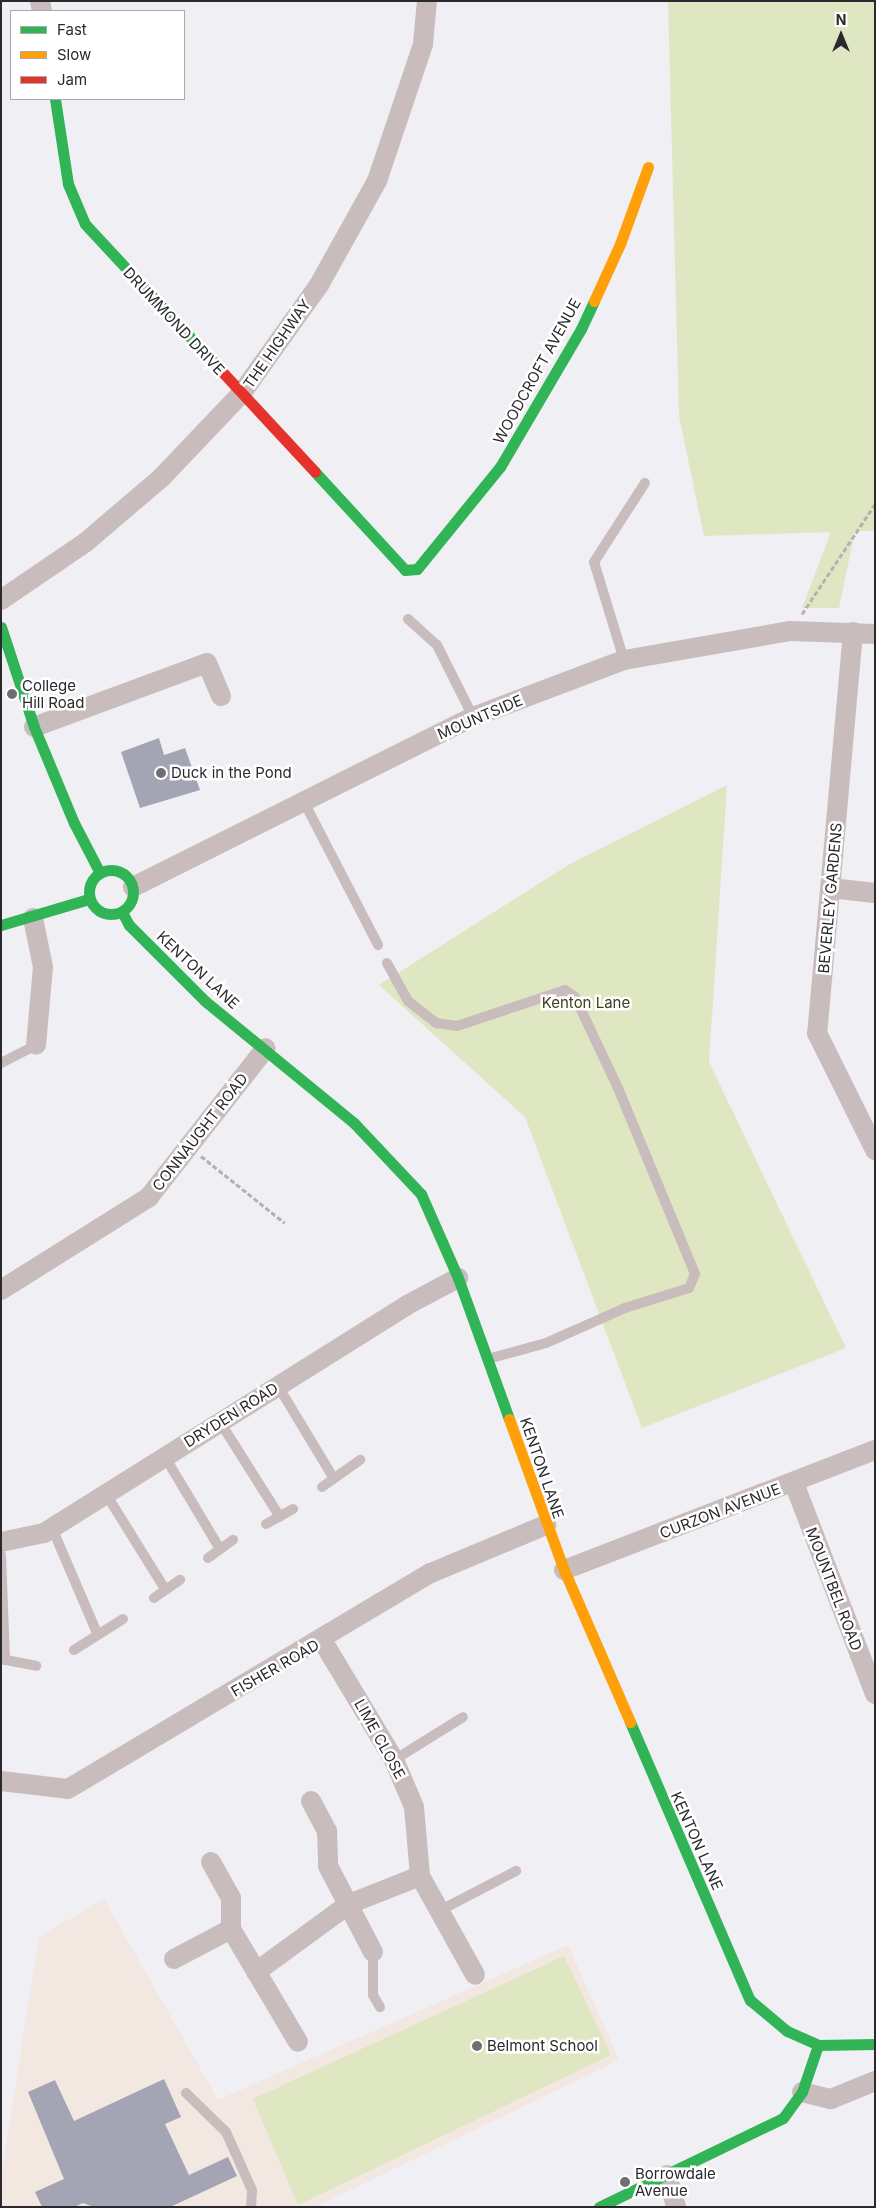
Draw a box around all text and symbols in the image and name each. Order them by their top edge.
legend [10,10,185,100]
north arrow [816,10,866,60]
text: N [836,11,846,28]
text: Fast [57,20,87,39]
text: Slow [57,45,91,64]
text: Jam [57,70,87,89]
street label: DRUMMOND DRIVE [120,264,228,378]
street label: WOODCROFT AVENUE [489,295,585,447]
street label: THE HIGHWAY [240,296,314,392]
place label: College Hill Road [22,676,84,711]
marker: College Hill Road [6,688,18,700]
street label: MOUNTSIDE [435,691,525,743]
place label: Duck in the Pond [171,764,292,782]
marker: Duck in the Pond [155,767,167,779]
street label: BEVERLEY GARDENS [814,822,846,974]
street label: KENTON LANE [153,927,243,1013]
park label: Kenton Lane [542,994,630,1012]
street label: CONNAUGHT ROAD [148,1070,252,1194]
street label: DRYDEN ROAD [181,1379,281,1451]
street label: KENTON LANE [516,1415,568,1521]
street label: CURZON AVENUE [657,1480,783,1542]
street label: MOUNTBEL ROAD [802,1525,866,1653]
street label: FISHER ROAD [228,1636,322,1700]
street label: LIME CLOSE [351,1696,409,1782]
street label: KENTON LANE [667,1789,727,1893]
place label: Belmont School [487,2037,598,2055]
marker: Belmont School [471,2040,483,2052]
place label: Borrowdale Avenue [635,2164,716,2199]
marker: Borrowdale Avenue [619,2176,631,2188]

